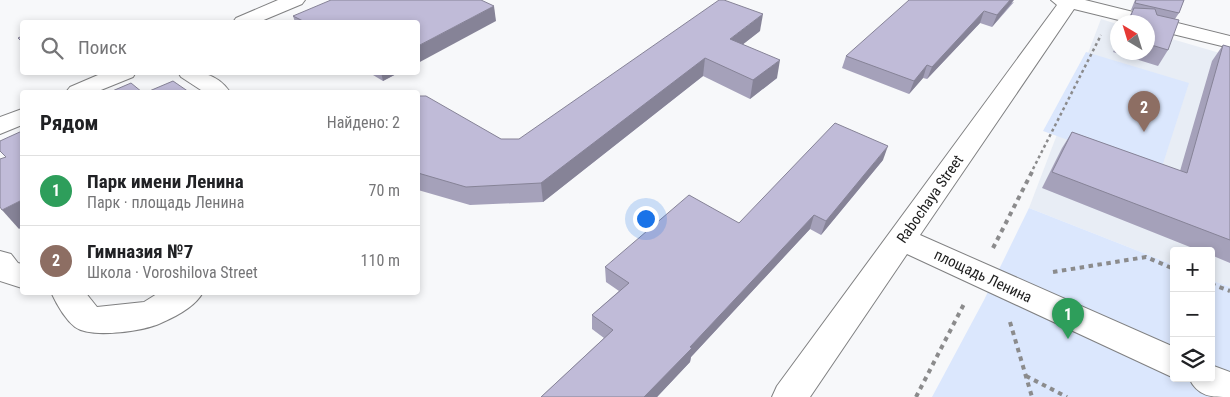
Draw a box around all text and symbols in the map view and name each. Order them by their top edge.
north arrow [1110,15,1155,60]
search box [20,20,420,75]
icon: search [38,34,66,62]
text: Поиск [78,36,127,59]
pin: 2 [1128,91,1160,132]
text: Рядом [40,111,99,135]
text: Найдено: 2 [327,113,400,132]
street label: Rabochaya Street [893,152,967,246]
text: Парк имени Ленина [87,170,244,193]
text: 1 [52,181,60,200]
text: 70 m [368,181,400,200]
text: Парк · площадь Ленина [87,193,244,212]
your location [633,206,659,232]
text: Гимназия №7 [87,240,193,263]
street label: площадь Ленина [931,245,1035,307]
map controls [1170,247,1215,382]
button: + [1170,247,1215,292]
text: 2 [52,251,60,270]
text: 110 m [361,251,400,270]
text: Школа · Voroshilova Street [87,263,258,282]
button: − [1170,292,1215,337]
pin: 1 [1052,298,1084,339]
button: layers [1170,337,1215,382]

